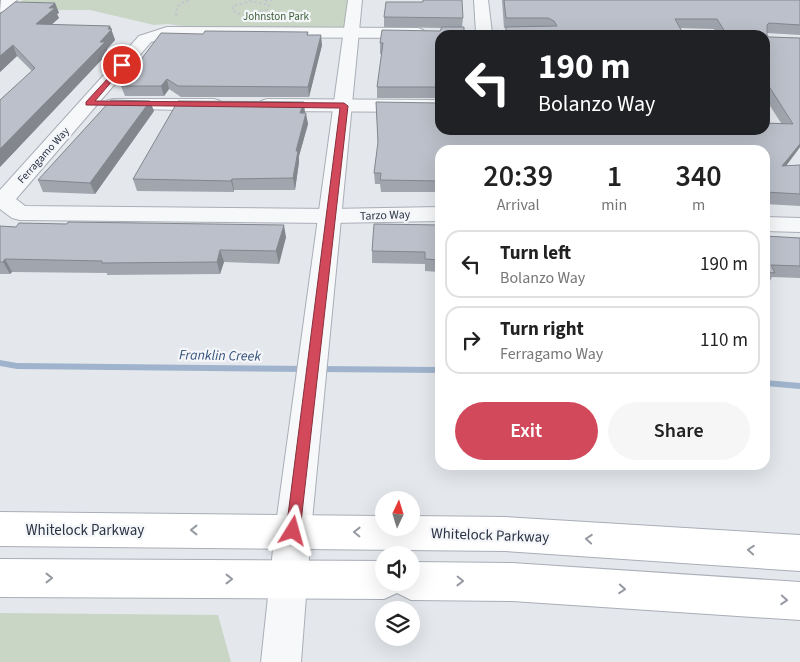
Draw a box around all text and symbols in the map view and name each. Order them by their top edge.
park label: Johnston Park [243,9,310,24]
text: 190 m [538,42,630,92]
pin [101,44,143,86]
icon: left [455,50,520,115]
icon: arrive [108,51,136,79]
text: Bolanzo Way [538,88,655,120]
street label: Ferragamo Way [14,124,73,187]
text: 20:39 [483,155,553,198]
text: 1 [607,155,622,198]
text: 340 [676,155,722,198]
text: Arrival [497,194,540,216]
text: min [601,194,627,216]
text: m [692,194,705,216]
street label: Tarzo Way [359,206,411,225]
text: Turn left [500,240,571,267]
icon: left [457,250,485,278]
text: 190 m [700,251,748,278]
text: Bolanzo Way [500,267,585,289]
text: Turn right [500,316,584,343]
icon: right [457,326,485,354]
text: 110 m [700,327,748,354]
text: Ferragamo Way [500,343,603,365]
water label: Franklin Creek [179,345,261,367]
button: Exit [455,402,598,460]
button: Share [608,402,750,460]
north arrow [375,491,420,536]
map controls [375,491,420,646]
position arrow [266,504,318,556]
street label: Whitelock Parkway [26,520,144,541]
street label: Whitelock Parkway [430,523,550,548]
one-way arrow [190,525,198,535]
one-way arrow [353,527,360,537]
one-way arrow [585,534,593,545]
one-way arrow [747,544,755,555]
button: sound [375,546,420,591]
one-way arrow [45,573,53,583]
one-way arrow [225,574,233,584]
one-way arrow [456,576,464,586]
one-way arrow [619,584,627,595]
one-way arrow [781,594,789,605]
button: layers [375,601,420,646]

